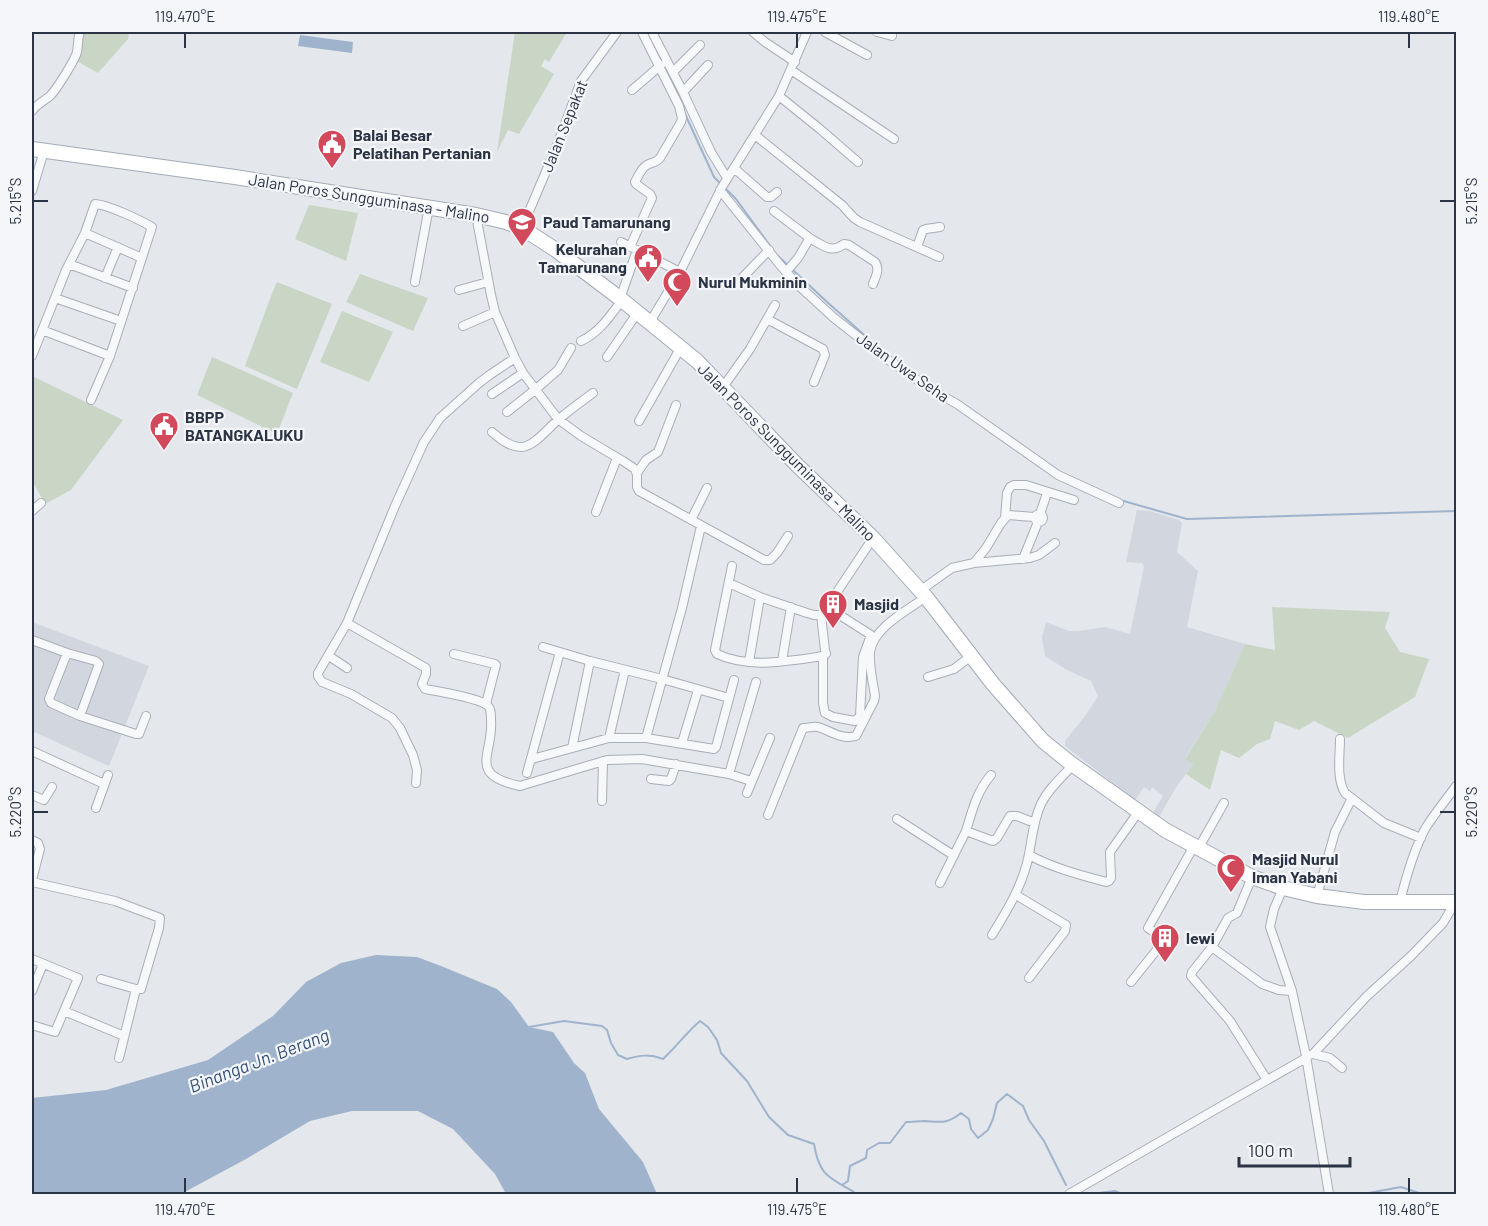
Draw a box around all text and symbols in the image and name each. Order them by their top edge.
text: 119.470°E [155,7,215,25]
text: 119.475°E [767,7,827,25]
text: 119.480°E [1378,7,1440,25]
street label: Jalan Sepakat [536,77,591,175]
place label: Balai Besar Pelatihan Pertanian [353,125,491,162]
public building icon: Balai Besar Pelatihan Pertanian [316,128,348,170]
street label: Jalan Poros Sungguminasa - Malino [247,169,491,226]
text: 5.215°S [6,177,24,225]
text: 5.215°S [1462,177,1480,225]
school or university icon: Paud Tamarunang [506,206,538,248]
place label: Paud Tamarunang [543,212,671,231]
place label: Kelurahan Tamarunang [538,239,627,276]
public building icon: Kelurahan Tamarunang [632,242,664,284]
mosque icon: Nurul Mukminin [661,266,693,308]
place label: Nurul Mukminin [698,272,807,291]
street label: Jalan Uwa Seha [853,328,953,406]
street label: Jalan Poros Sungguminasa - Malino [694,359,880,545]
place label: BBPP BATANGKALUKU [185,407,303,444]
public building icon: BBPP BATANGKALUKU [148,410,180,452]
building icon: Masjid [817,588,849,630]
place label: Masjid [854,594,899,613]
text: 5.220°S [6,787,24,837]
text: 5.220°S [1462,787,1480,837]
place label: Masjid Nurul Iman Yabani [1252,849,1339,886]
mosque icon: Masjid Nurul Iman Yabani [1215,852,1247,894]
building icon: lewi [1149,922,1181,964]
place label: lewi [1186,928,1215,947]
water label: Binanga Jn. Berang [185,1023,332,1097]
scale bar [1239,1130,1350,1168]
text: 100 m [1248,1139,1293,1161]
text: 119.470°E [155,1200,215,1218]
text: 119.475°E [767,1200,827,1218]
text: 119.480°E [1378,1200,1440,1218]

